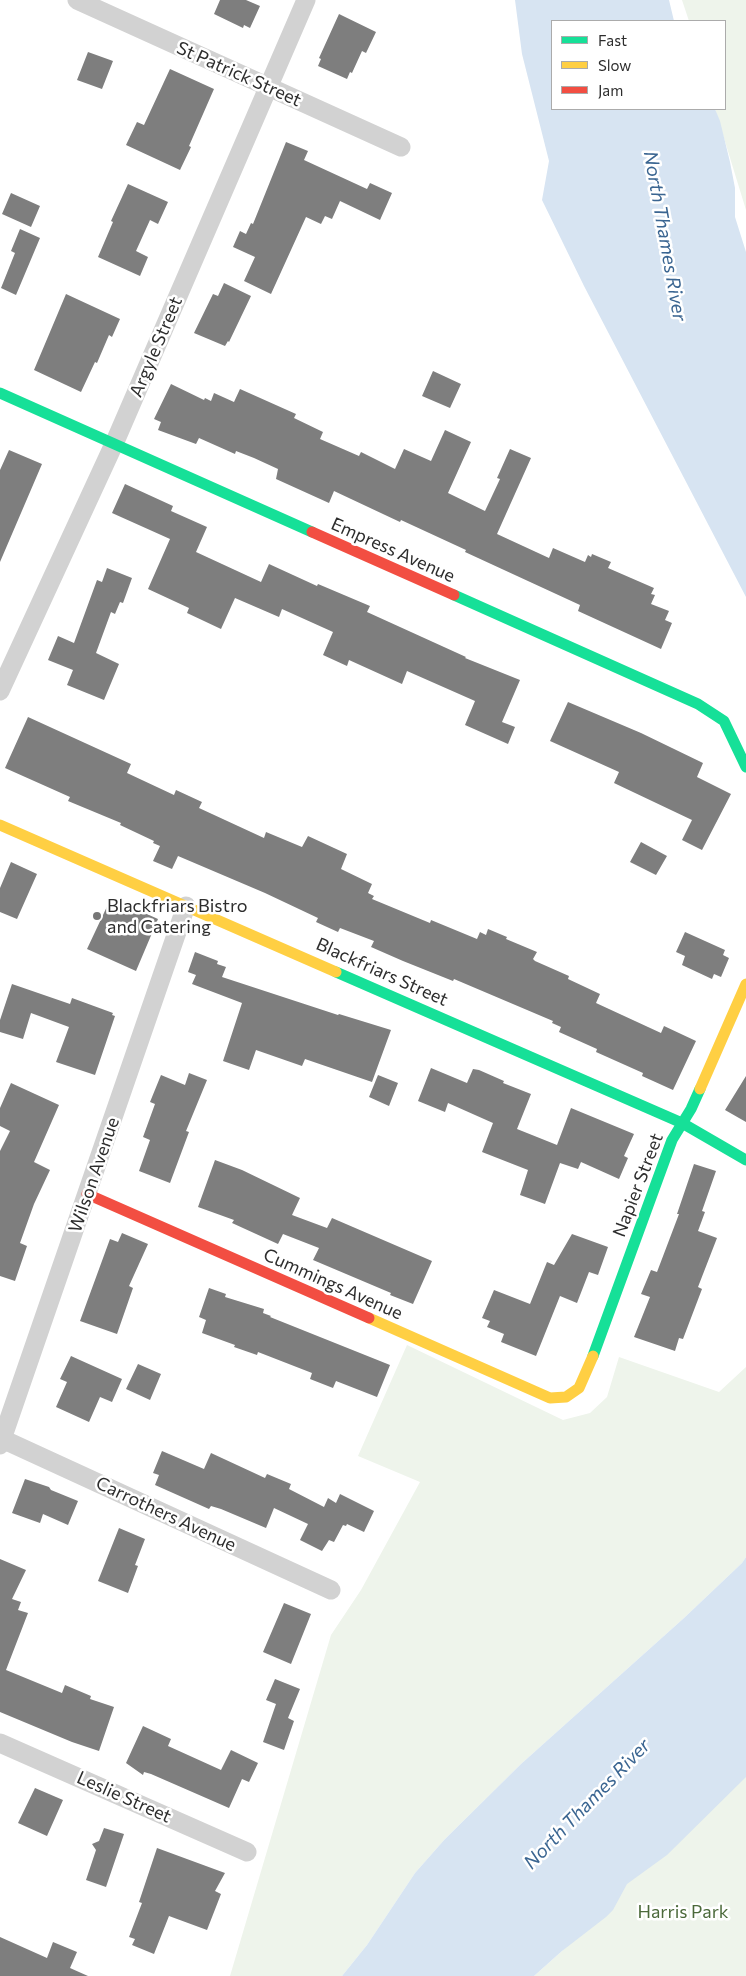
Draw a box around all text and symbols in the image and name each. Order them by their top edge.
legend [551,20,726,110]
text: Fast [598,31,627,49]
street label: St Patrick Street [173,37,305,111]
text: Slow [598,56,631,74]
text: Jam [598,81,623,99]
water label: North Thames River [639,149,691,323]
street label: Argyle Street [125,293,187,401]
street label: Empress Avenue [328,513,458,587]
place label: Blackfriars Bistro and Catering [107,895,248,938]
marker: Blackfriars Bistro and Catering [91,910,103,922]
street label: Blackfriars Street [313,933,451,1011]
street label: Wilson Avenue [64,1115,124,1235]
street label: Napier Street [608,1130,668,1240]
street label: Cummings Avenue [260,1244,406,1324]
street label: Carrothers Avenue [92,1472,240,1556]
water label: North Thames River [519,1734,655,1874]
street label: Leslie Street [73,1767,175,1827]
park label: Harris Park [637,1901,729,1923]

